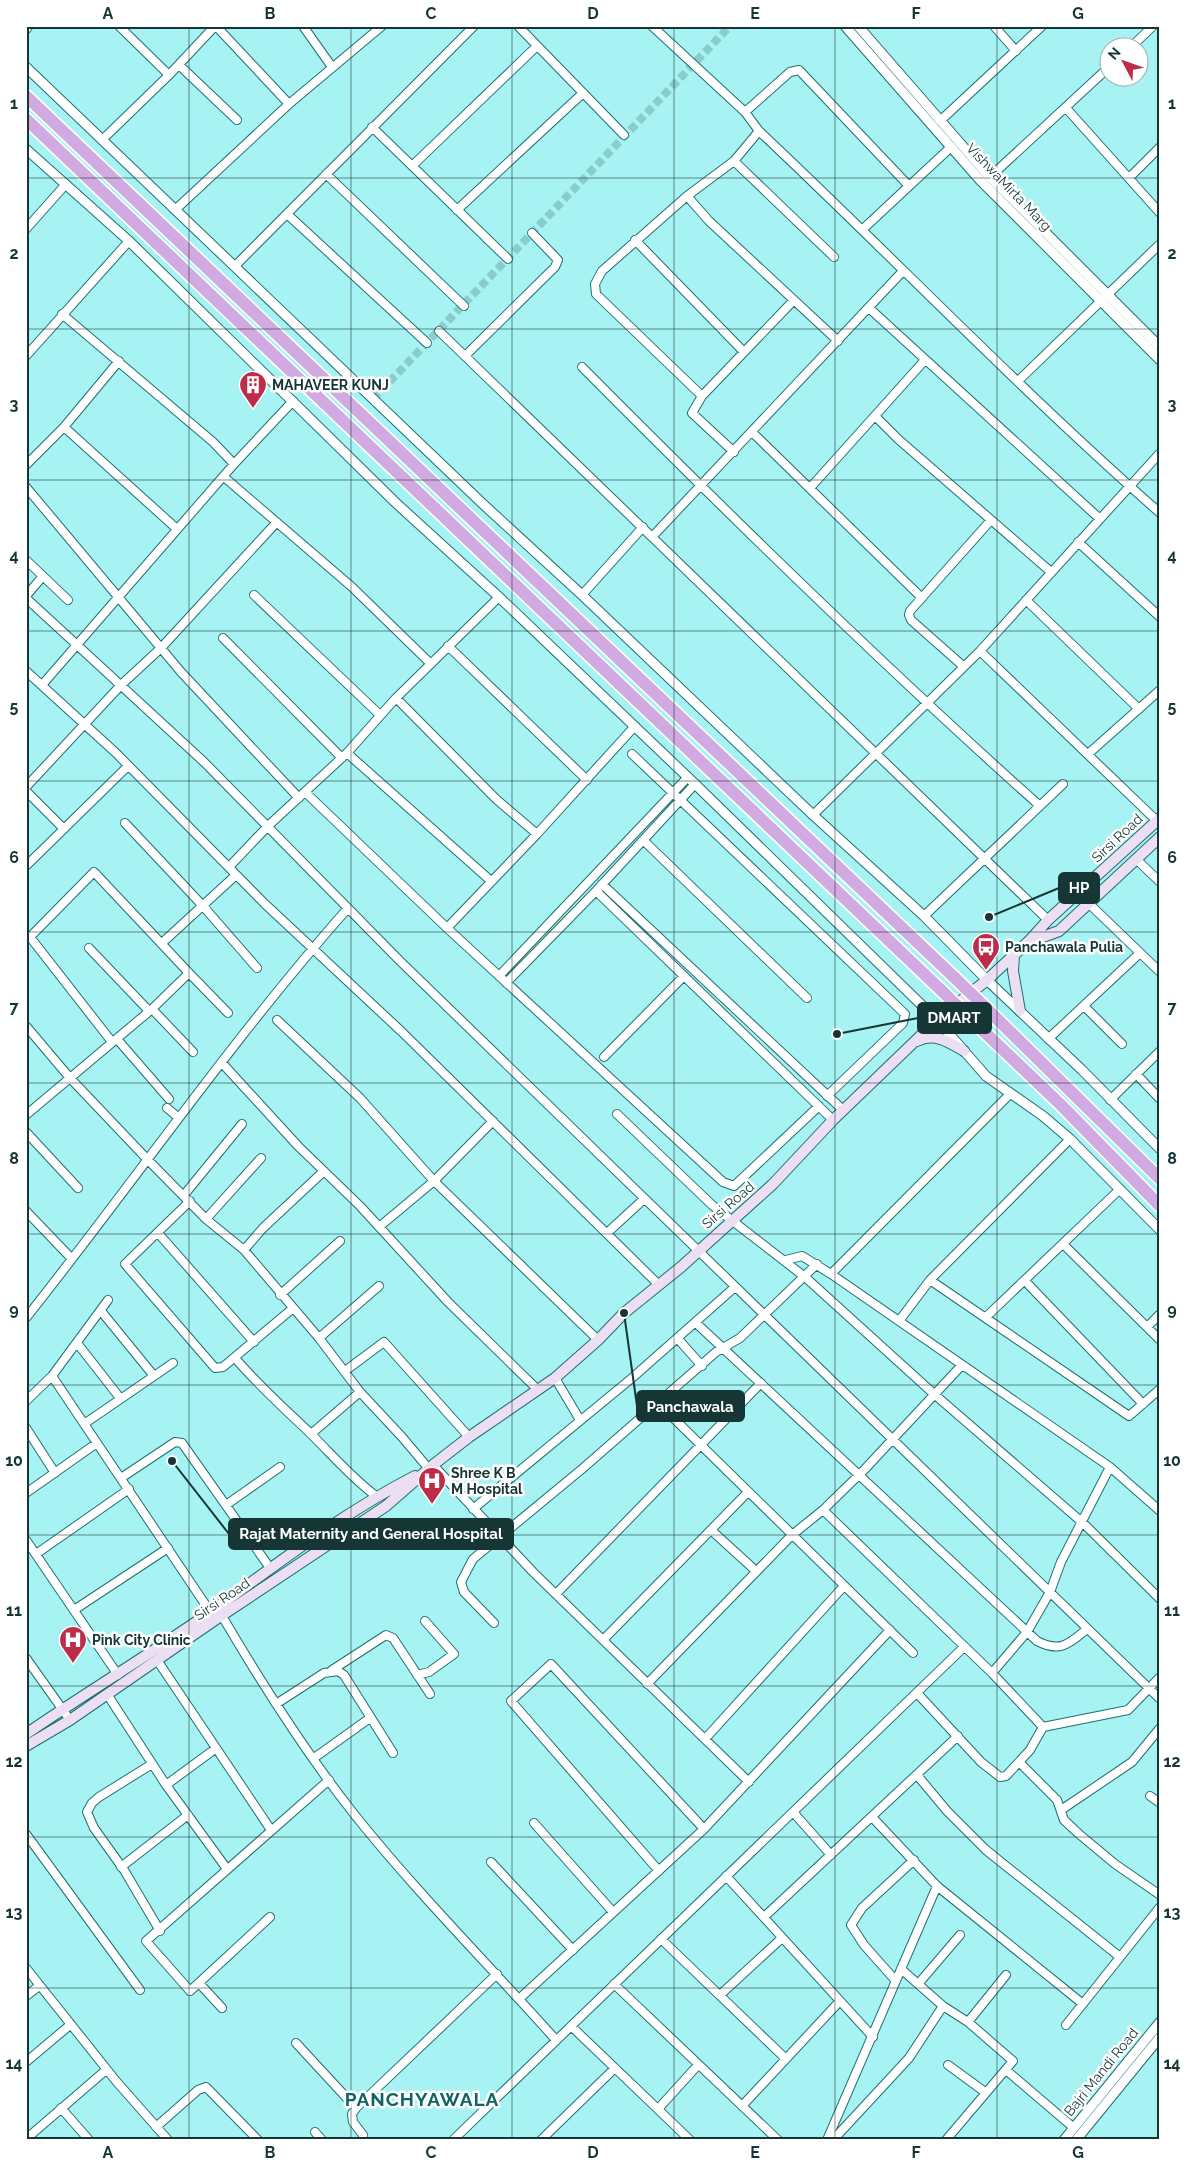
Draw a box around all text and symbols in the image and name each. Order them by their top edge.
text: A [103,4,114,23]
text: B [265,4,276,23]
text: C [426,4,437,23]
text: D [587,4,599,23]
text: E [750,4,760,23]
text: F [911,4,921,23]
text: G [1072,4,1084,23]
north arrow [1098,38,1148,88]
text: N [1105,44,1124,63]
text: 1 [10,94,18,113]
text: 1 [1168,94,1176,113]
street label: VishwaMirta Marg [963,140,1055,234]
text: 2 [9,244,19,263]
text: 2 [1167,244,1177,263]
building icon: MAHAVEER KUNJ [238,370,268,409]
place label: MAHAVEER KUNJ [272,377,389,393]
text: 3 [10,395,19,414]
text: 3 [1168,395,1177,414]
text: 4 [9,546,19,565]
text: 4 [1167,546,1177,565]
text: 5 [10,697,19,716]
text: 5 [1168,697,1177,716]
street label: Sirsi Road [1088,811,1146,865]
text: 6 [9,848,19,867]
text: 6 [1167,848,1177,867]
callout: HP [1059,873,1099,903]
text: HP [1069,879,1090,897]
bus stop icon: Panchawala Pulia [971,932,1001,971]
place label: Panchawala Pulia [1005,939,1123,955]
text: 7 [10,998,19,1017]
text: 7 [1168,998,1177,1017]
callout: DMART [918,1003,991,1033]
text: DMART [928,1009,981,1027]
text: 8 [9,1149,19,1168]
text: 8 [1167,1149,1177,1168]
street label: Sirsi Road [699,1178,757,1232]
text: 9 [9,1300,19,1319]
text: 9 [1167,1300,1177,1319]
callout: Panchawala [637,1391,744,1421]
text: Panchawala [646,1398,734,1416]
text: 10 [5,1451,23,1470]
text: 10 [1163,1451,1181,1470]
place label: Shree K B M Hospital [451,1465,523,1497]
hospital icon: Shree K B M Hospital [417,1466,447,1505]
callout: Rajat Maternity and General Hospital [229,1519,513,1549]
text: Rajat Maternity and General Hospital [239,1525,503,1543]
street label: Sirsi Road [191,1575,253,1623]
text: 11 [6,1601,22,1620]
text: 11 [1164,1601,1180,1620]
hospital icon: Pink City Clinic [58,1625,88,1664]
place label: Pink City Clinic [92,1632,191,1648]
text: 12 [6,1752,22,1771]
text: 12 [1164,1752,1180,1771]
text: 13 [6,1903,22,1922]
text: 13 [1164,1903,1180,1922]
street label: Bajri Mandi Road [1061,2025,1141,2119]
text: 14 [5,2054,23,2073]
text: 14 [1163,2054,1181,2073]
district label: PANCHYAWALA [345,2088,499,2110]
text: A [103,2143,114,2162]
text: B [265,2143,276,2162]
text: C [426,2143,437,2162]
text: D [587,2143,599,2162]
text: E [750,2143,760,2162]
text: F [911,2143,921,2162]
text: G [1072,2143,1084,2162]

